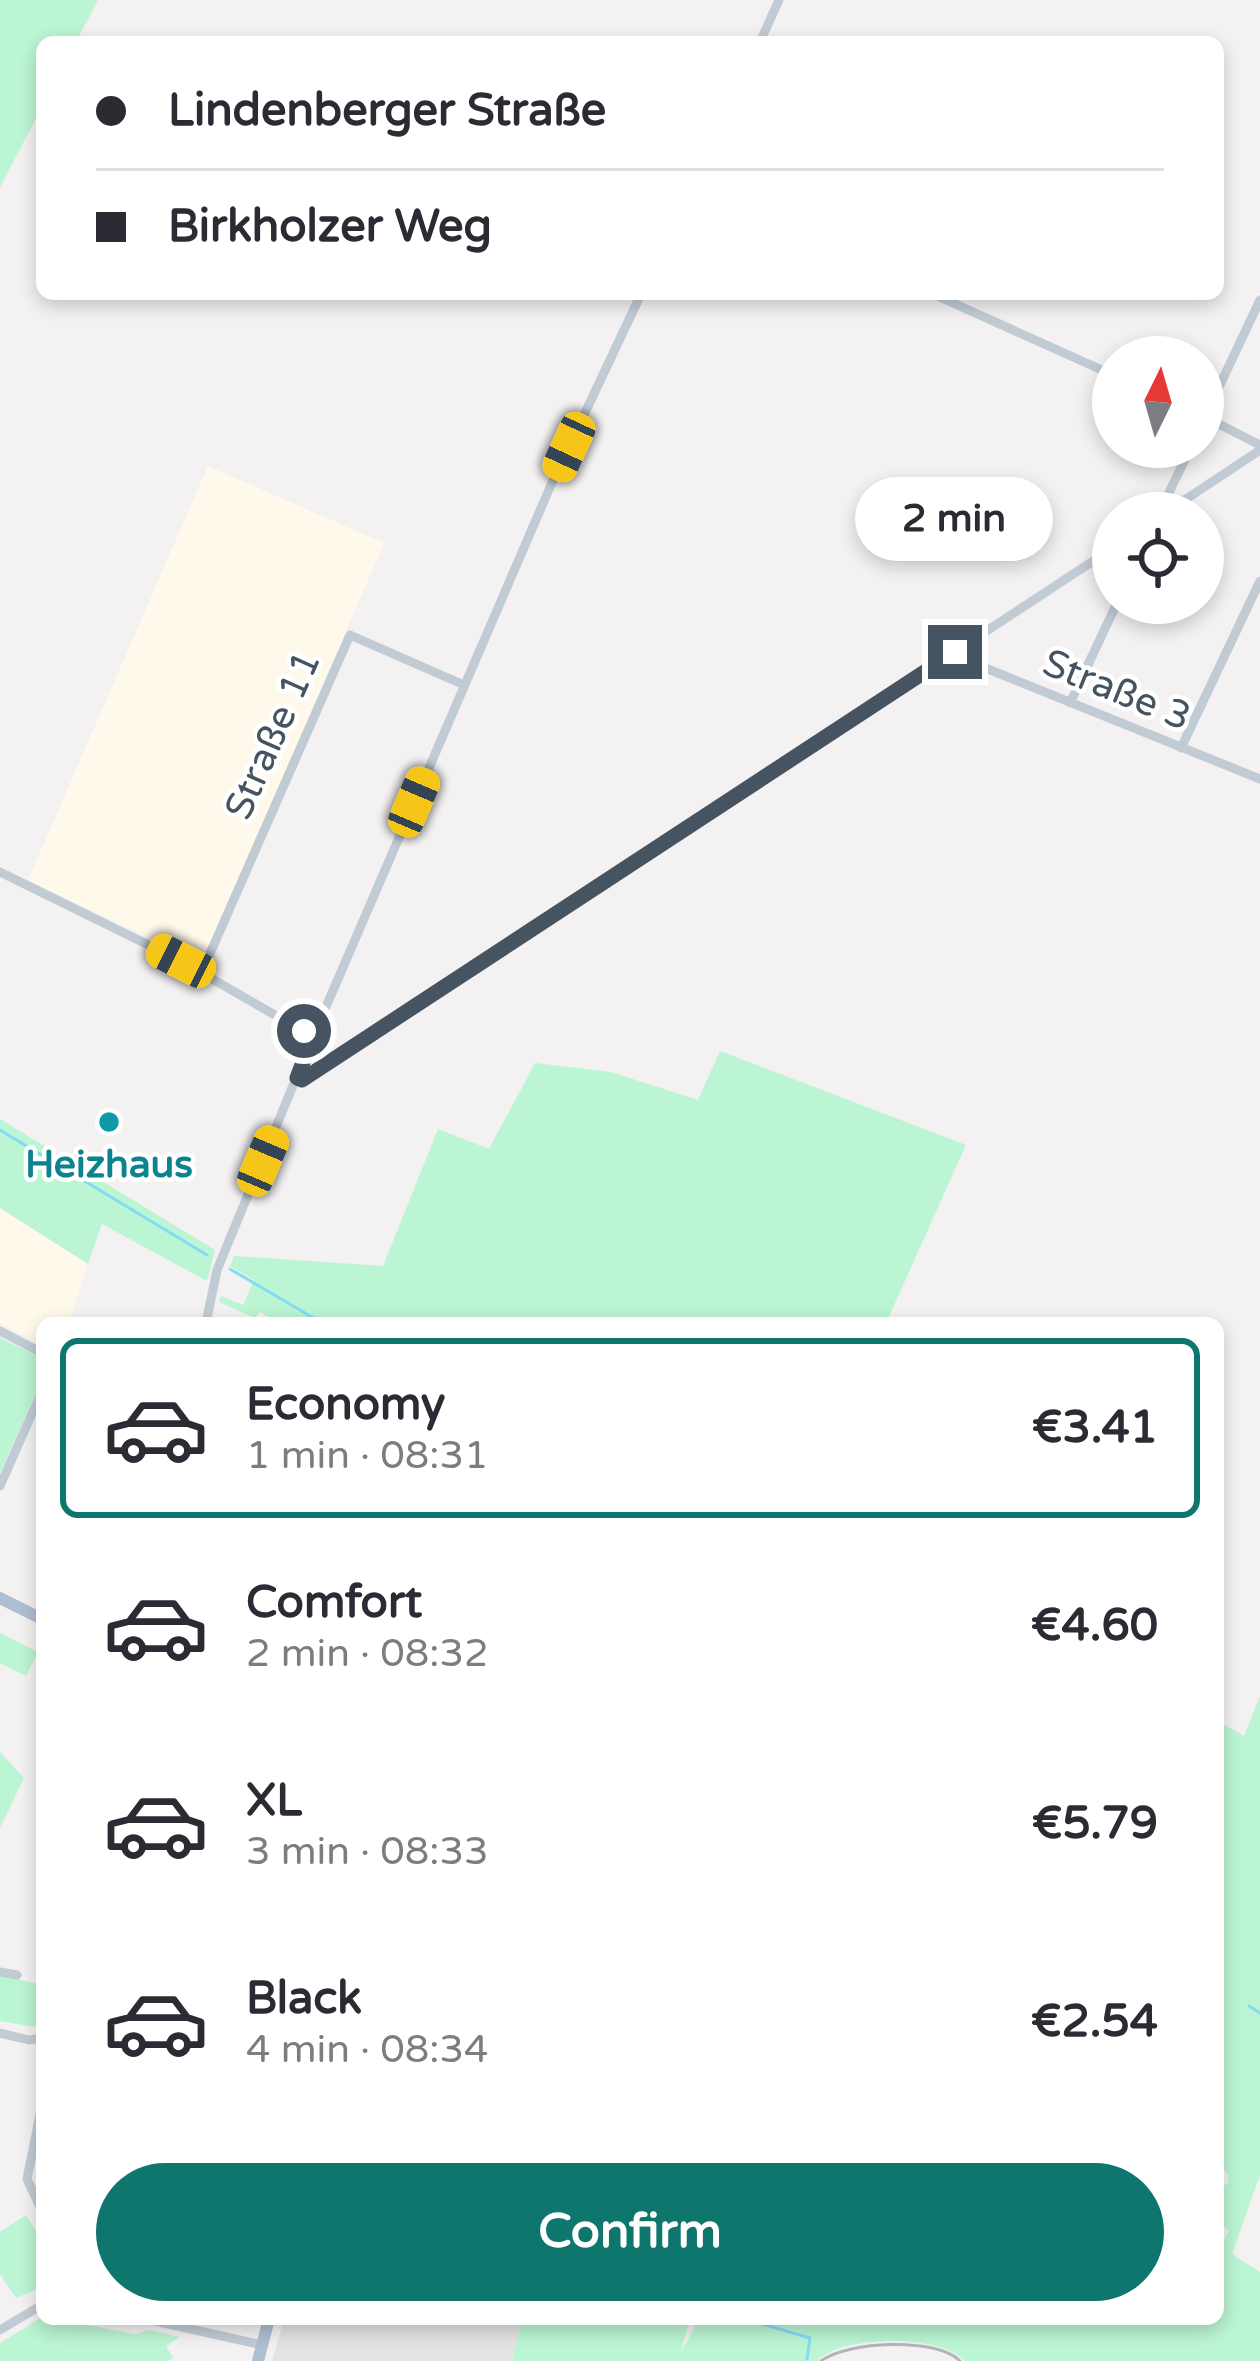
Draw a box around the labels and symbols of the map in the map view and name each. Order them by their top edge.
north arrow [1092,336,1224,468]
car [537,407,601,487]
callout: 2 min [856,478,1054,562]
route end [928,625,982,679]
street label: Straße 3 [1036,639,1198,741]
street label: Straße 11 [215,643,331,827]
car [383,762,445,842]
car [141,929,221,993]
route start [277,1004,331,1058]
marker: Heizhaus [96,1109,122,1135]
car [232,1121,294,1201]
place label: Heizhaus [25,1141,193,1188]

